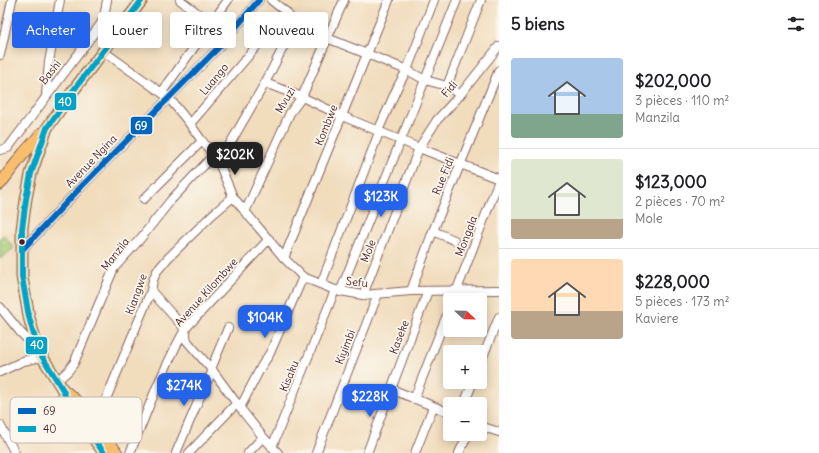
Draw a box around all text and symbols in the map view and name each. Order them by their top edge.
chip: Acheter [12,12,90,48]
chip: Louer [98,12,162,48]
chip: Filtres [170,12,236,48]
chip: Nouveau [244,12,328,48]
text: 5 biens [511,13,565,35]
icon: filters [785,13,807,35]
street label: Bashi [36,57,64,87]
street label: Luango [197,60,231,98]
text: $202,000 [635,70,711,92]
icon: home [543,74,591,122]
street label: Fidi [438,78,460,100]
street label: Mvuzi [272,84,298,116]
line badge: 40 [54,92,77,111]
text: 3 pièces · 110 m² [635,92,729,109]
text: 40 [58,95,72,109]
street label: Kombwe [311,102,341,148]
text: Manzila [635,109,680,126]
line badge: 69 [130,116,153,135]
text: 69 [135,119,147,133]
street label: Avenue Ngina [62,132,120,190]
pin: $202K [207,142,263,176]
text: $202K [216,146,254,163]
street label: Rue Fidi [429,155,457,197]
text: $123,000 [635,171,707,193]
icon: home [543,175,591,223]
pin: $123K [353,184,409,218]
text: $123K [364,188,398,205]
text: 2 pièces · 70 m² [635,193,725,210]
text: Mole [635,210,663,227]
street label: Mongala [452,214,480,258]
street label: Manzila [98,235,132,273]
unlabelled marker [17,237,27,247]
street label: Mole [357,238,379,264]
street label: Avenue Kilombwe [171,255,241,329]
text: $228,000 [635,271,710,293]
street label: Kiangwe [122,272,150,316]
street label: Sefu [345,274,369,290]
icon: home [543,275,591,323]
north arrow [443,293,487,337]
map controls [443,293,487,441]
text: 5 pièces · 173 m² [635,293,730,310]
pin: $104K [237,305,293,339]
text: $104K [247,309,283,326]
text: Kaviere [635,310,679,327]
street label: Kaseke [386,318,412,356]
street label: Kiyimbi [332,328,358,366]
line badge: 40 [25,336,48,355]
text: 40 [30,338,44,352]
button: + [443,345,487,389]
street label: Kisaku [276,358,302,394]
pin: $274K [156,373,212,407]
text: $274K [166,377,202,394]
pin: $228K [342,384,398,418]
text: $228K [352,388,388,405]
legend [10,397,142,443]
button: − [443,397,487,441]
text: 69 [43,404,56,418]
text: 40 [43,422,57,436]

